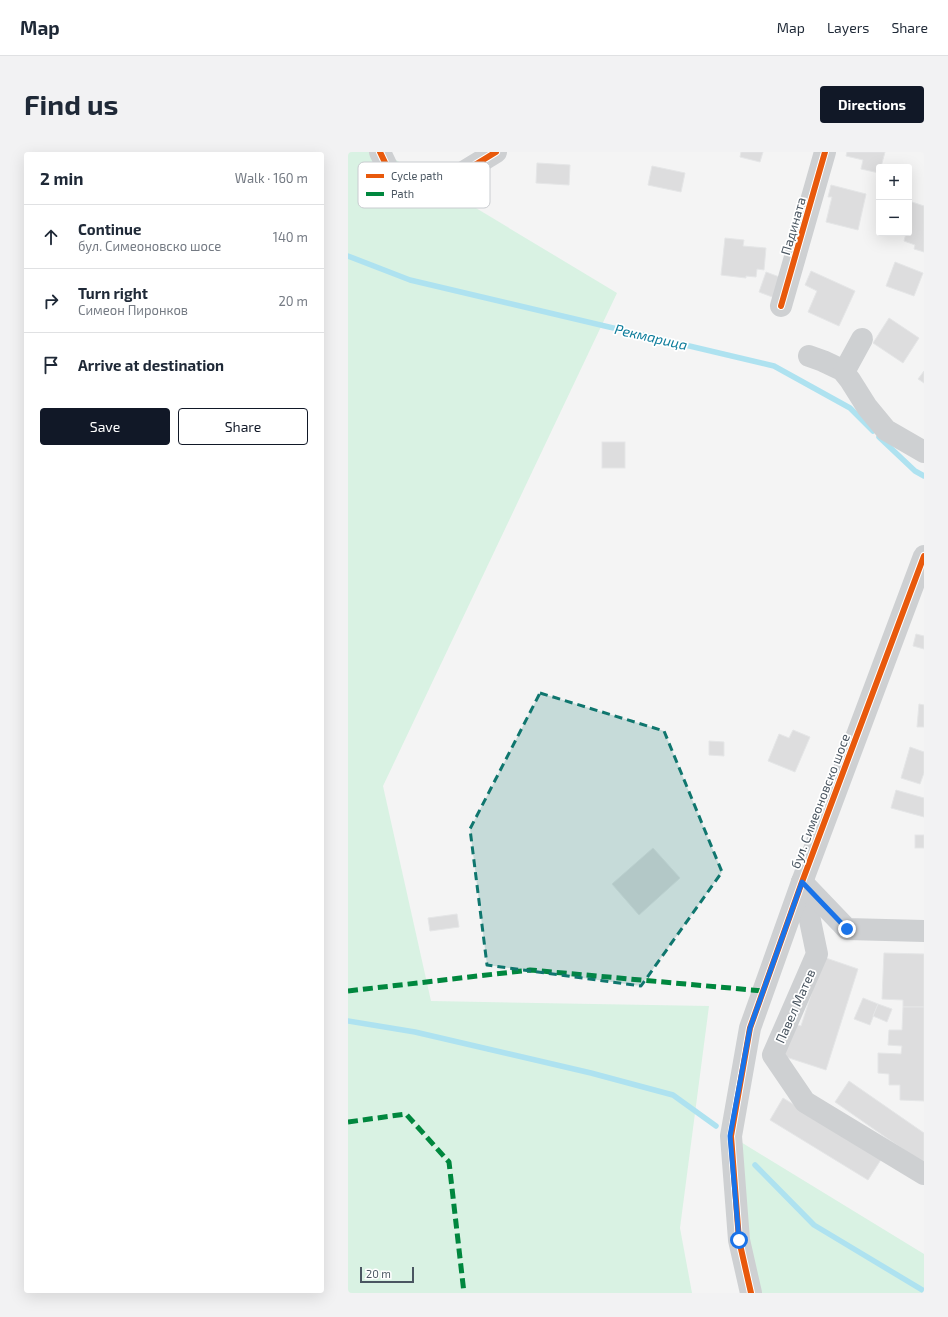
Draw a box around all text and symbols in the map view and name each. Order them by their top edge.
text: Map [20,16,60,39]
text: Map [777,19,805,36]
text: Layers [827,19,869,36]
text: Share [891,19,928,36]
button: Directions [820,86,924,123]
text: Find us [24,87,118,121]
legend [358,162,490,208]
map controls [876,164,912,236]
button: + [876,164,912,200]
text: 2 min [40,168,83,188]
text: Cycle path [391,169,443,182]
text: Walk · 160 m [235,170,308,186]
text: Path [391,187,414,200]
street label: Падината [777,195,809,257]
button: − [876,200,912,236]
text: Continue [78,220,141,238]
icon: ahead [40,226,62,248]
text: 140 m [273,229,308,245]
text: бул. Симеоновско шосе [78,238,221,254]
text: Turn right [78,284,148,302]
icon: right [40,290,62,312]
text: 20 m [279,293,308,309]
text: Симеон Пиронков [78,302,188,318]
water label: Рекмарица [613,320,689,353]
icon: arrive [40,354,62,376]
text: Arrive at destination [78,356,224,374]
button: Save [40,408,170,445]
button: Share [178,408,308,445]
street label: бул. Симеоновско шосе [787,731,853,871]
route end [838,920,856,938]
street label: Павел Матев [772,966,818,1046]
route start [730,1231,748,1249]
scale bar [360,1265,414,1284]
text: 20 m [366,1267,391,1280]

